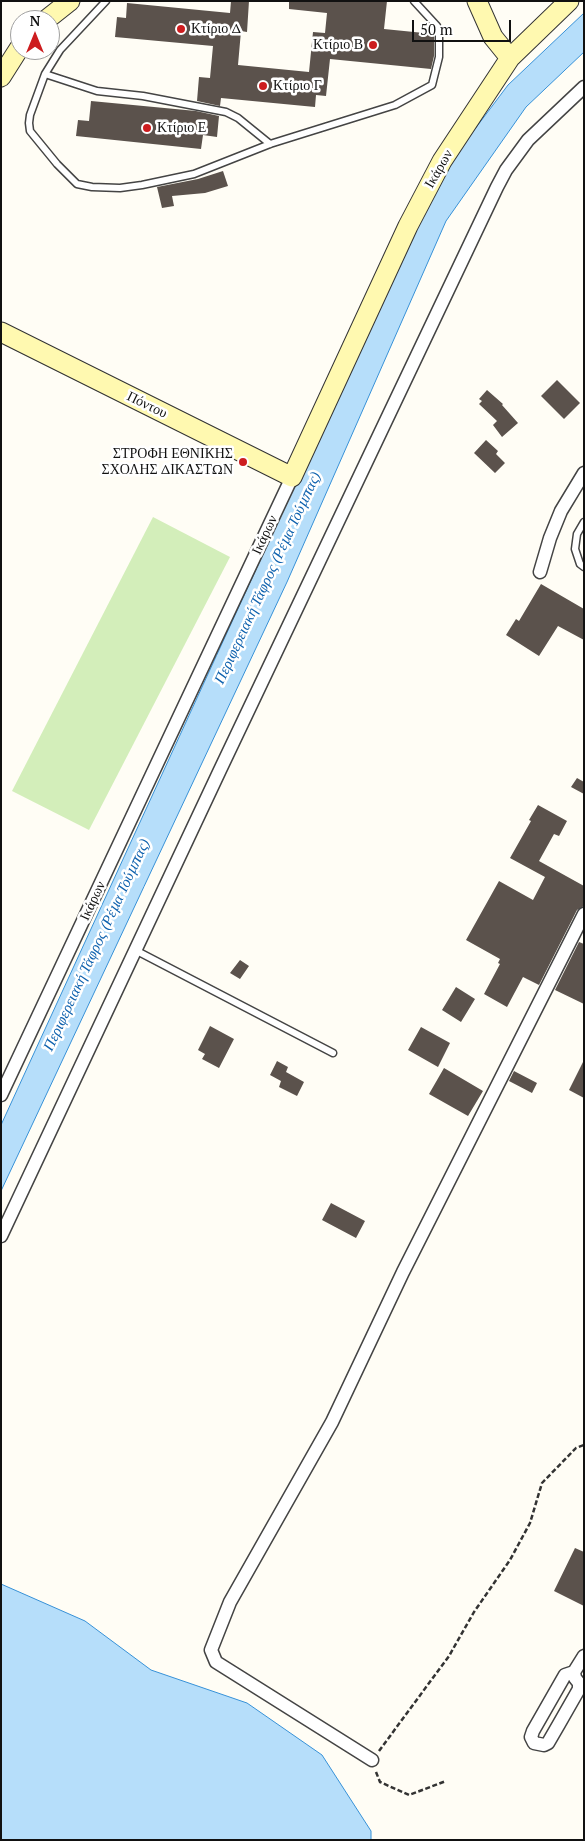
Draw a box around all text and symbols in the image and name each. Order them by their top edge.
north arrow [10,10,60,60]
scale bar [415,10,514,42]
text: N [30,11,40,30]
text: 50 m [420,19,453,39]
place label: Κτίριο Δ [191,21,241,37]
marker: Κτίριο Δ [175,23,187,35]
place label: Κτίριο Β [313,37,363,53]
marker: Κτίριο Β [367,39,379,51]
place label: Κτίριο Γ [273,78,322,94]
marker: Κτίριο Γ [257,80,269,92]
place label: Κτίριο Ε [157,120,206,136]
marker: Κτίριο Ε [141,122,153,134]
street label: Ικάρων [421,147,457,191]
street label: Πόντου [124,388,170,422]
place label: ΣΤΡΟΦΗ ΕΘΝΙΚΗΣ ΣΧΟΛΗΣ ΔΙΚΑΣΤΩΝ [102,446,233,478]
marker: ΣΤΡΟΦΗ ΕΘΝΙΚΗΣ ΣΧΟΛΗΣ ΔΙΚΑΣΤΩΝ [237,456,249,468]
water label: Περιφερειακή Τάφρος (Ρέμα Τούμπας) [211,469,325,687]
street label: Ικάρων [249,513,281,557]
water label: Περιφερειακή Τάφρος (Ρέμα Τούμπας) [40,836,154,1054]
street label: Ικάρων [77,879,109,923]

